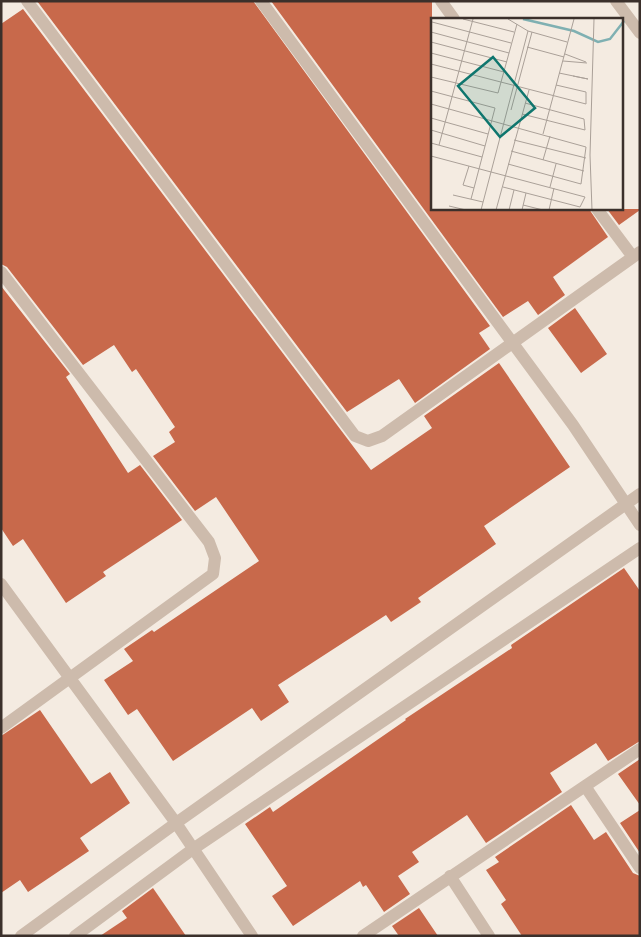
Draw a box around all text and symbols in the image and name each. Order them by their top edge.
inset map [431,18,624,210]

